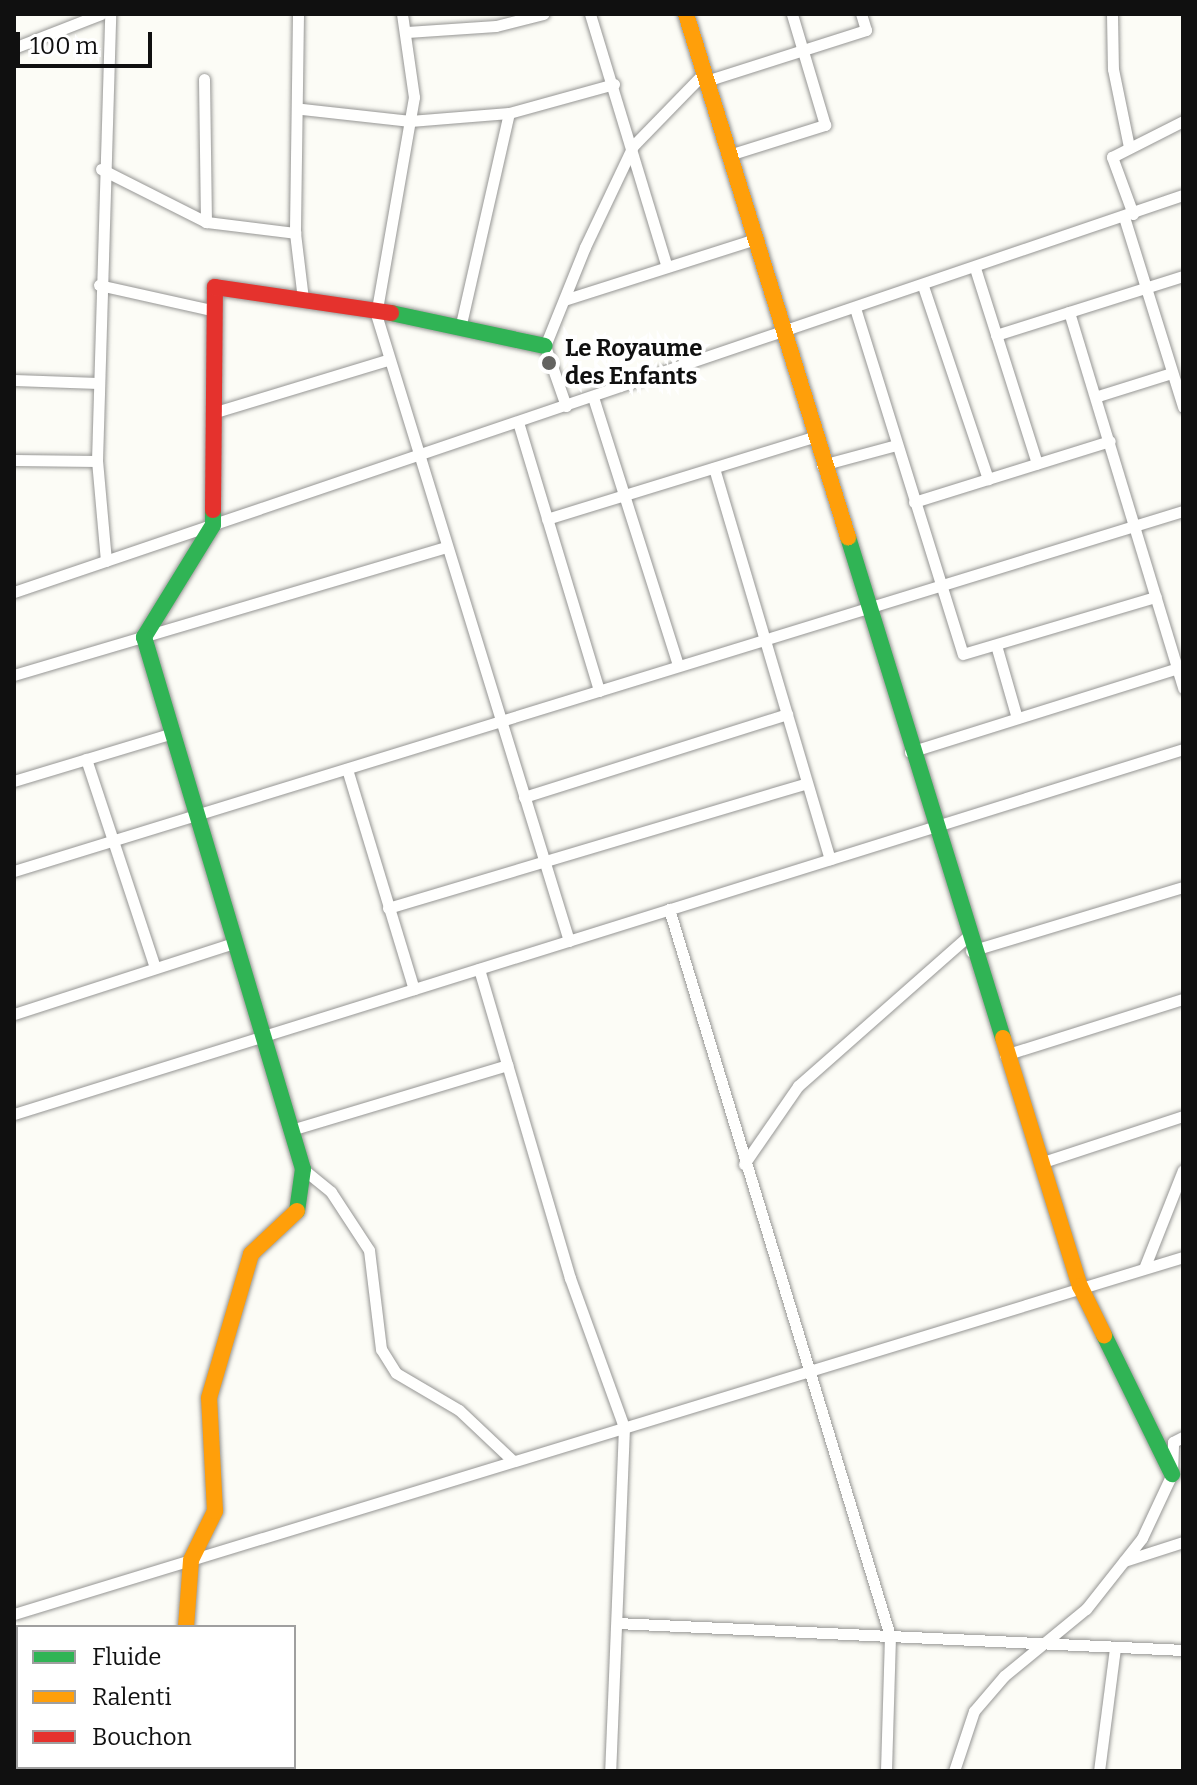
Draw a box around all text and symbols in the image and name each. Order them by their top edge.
scale bar [20,16,156,66]
text: 100 m [30,32,98,60]
place label: Le Royaume des Enfants [565,335,702,391]
marker: Le Royaume des Enfants [540,354,558,372]
legend [16,1625,296,1769]
text: Fluide [92,1643,161,1671]
text: Ralenti [92,1683,172,1711]
text: Bouchon [92,1723,192,1751]

